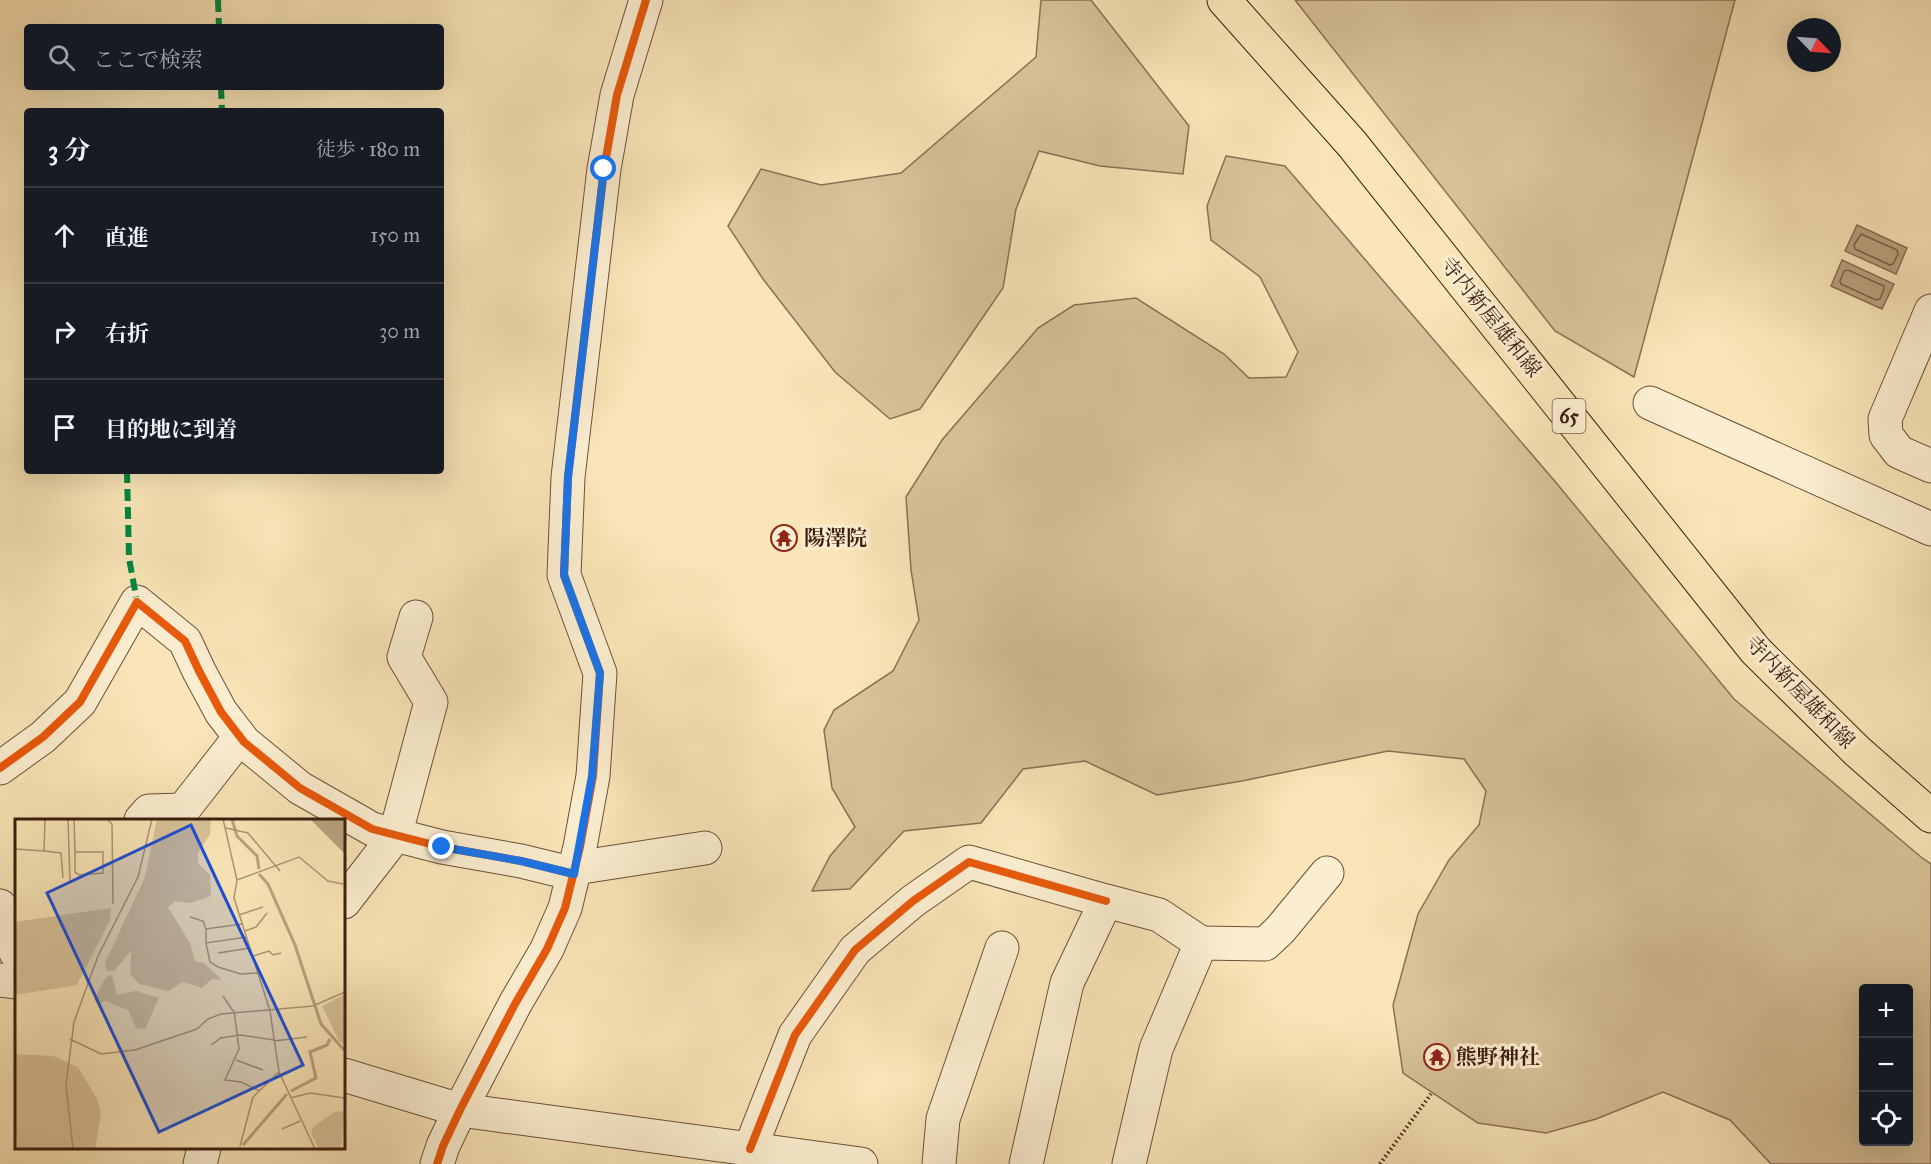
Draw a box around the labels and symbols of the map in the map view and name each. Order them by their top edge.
north arrow [1787,18,1841,72]
route start [590,155,616,181]
street label: 寺内新屋雄和線 [1435,252,1547,382]
road number: 65 [1552,399,1586,433]
temple icon: 陽澤院 [769,523,799,553]
place label: 陽澤院 [804,525,867,551]
street label: 寺内新屋雄和線 [1740,630,1860,754]
inset map [15,819,345,1149]
route end [428,833,454,859]
temple icon: 熊野神社 [1422,1042,1452,1072]
place label: 熊野神社 [1456,1044,1540,1070]

